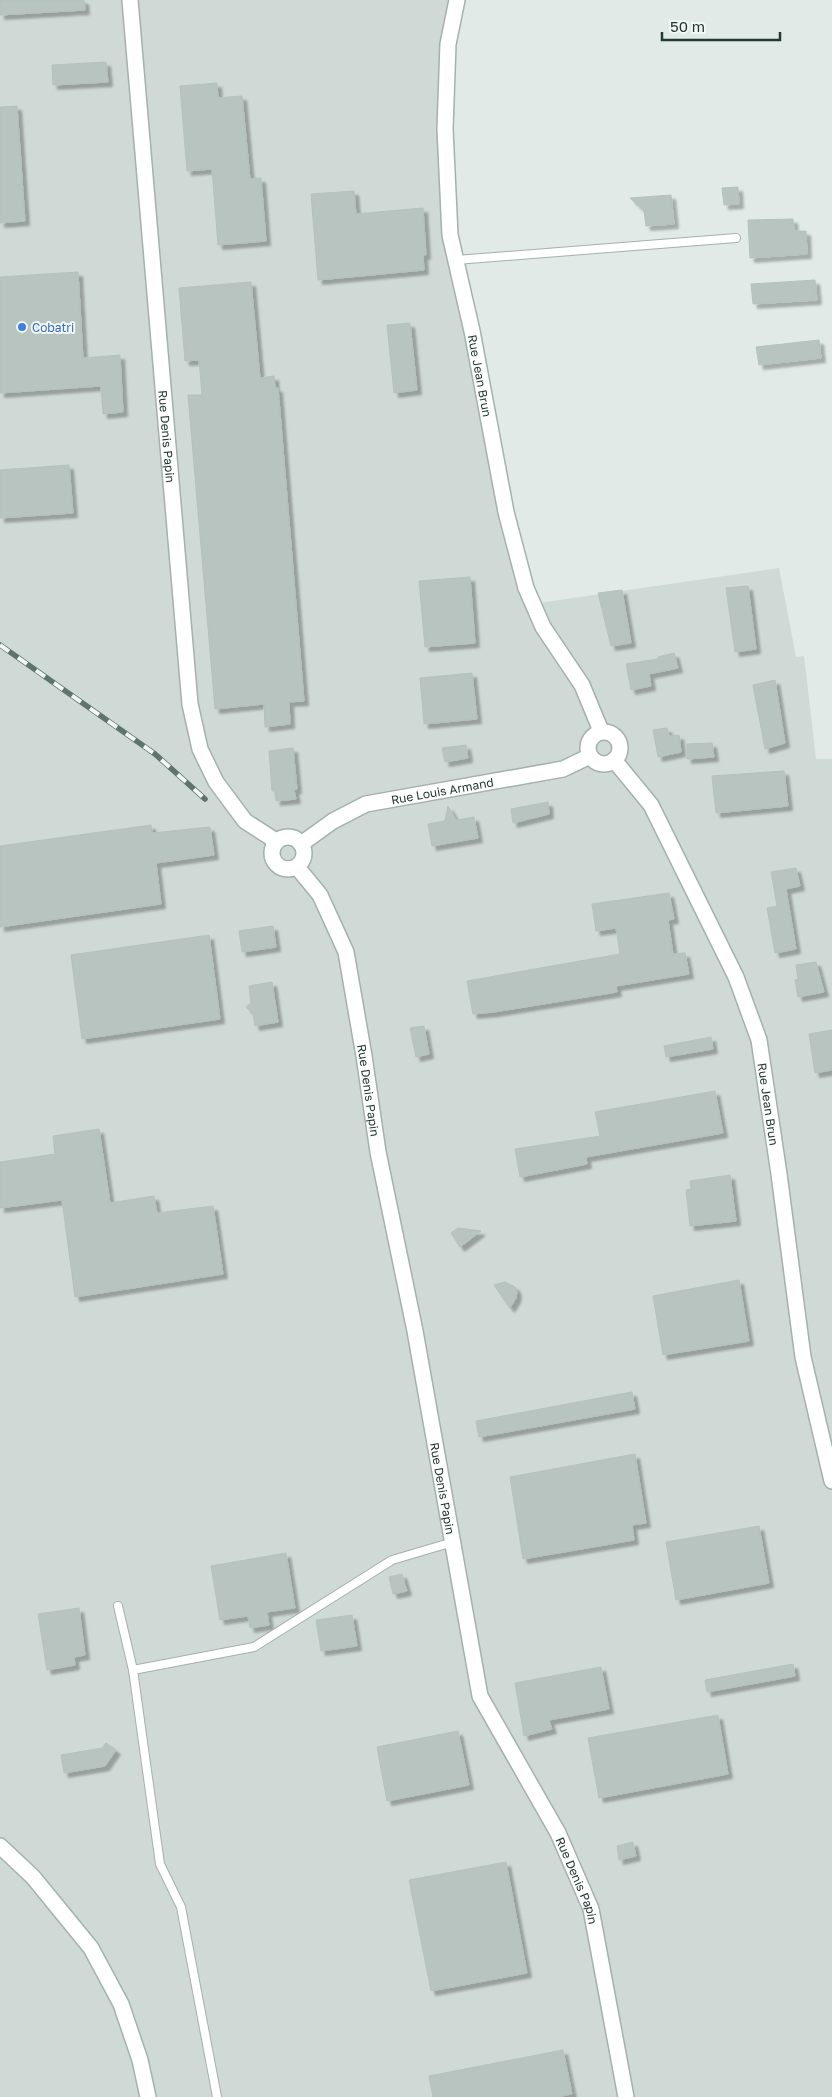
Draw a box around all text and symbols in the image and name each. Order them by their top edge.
scale bar [662,10,780,42]
text: 50 m [670,17,705,35]
place label: Cobatri [32,320,74,335]
marker: Cobatri [16,321,28,333]
street label: Rue Jean Brun [465,333,495,418]
street label: Rue Denis Papin [156,389,179,483]
street label: Rue Louis Armand [390,774,495,807]
street label: Rue Denis Papin [355,1043,383,1137]
street label: Rue Jean Brun [755,1062,782,1146]
street label: Rue Denis Papin [427,1441,459,1535]
street label: Rue Denis Papin [553,1834,601,1925]

